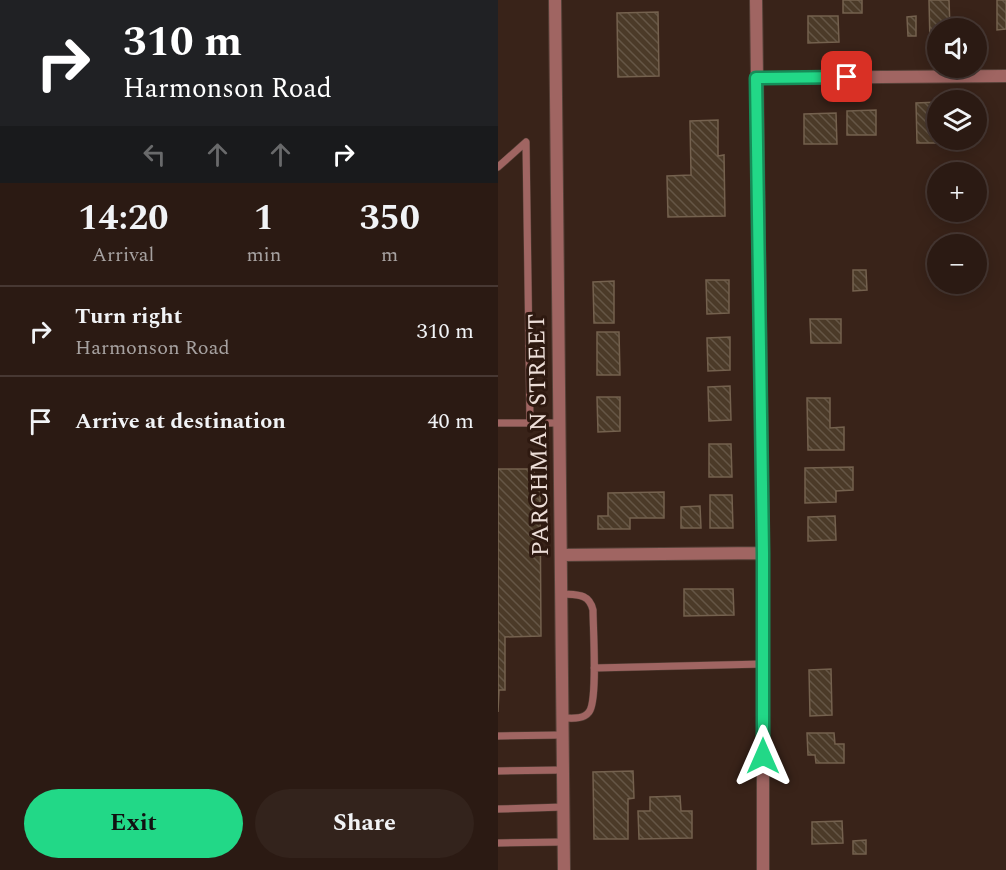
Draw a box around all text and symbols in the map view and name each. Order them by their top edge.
text: 310 m [123,11,242,74]
map controls [927,18,987,294]
button: sound [927,18,987,78]
icon: right [24,24,102,102]
pin [821,51,872,102]
icon: arrive [830,60,863,93]
text: Harmonson Road [123,68,332,110]
button: layers [927,90,987,150]
icon: left [138,138,171,171]
icon: ahead [201,138,234,171]
icon: ahead [264,138,297,171]
icon: right [327,138,360,171]
button: + [927,162,987,222]
text: 14:20 [78,191,168,246]
text: 1 [254,191,274,246]
text: 350 [359,191,420,246]
button: − [927,234,987,294]
text: Arrival [92,240,154,270]
text: min [246,240,281,270]
text: m [381,240,398,270]
text: Turn right [75,300,182,333]
street label: PARCHMAN STREET [519,313,559,557]
icon: right [24,315,57,348]
text: 310 m [417,315,474,348]
text: Harmonson Road [75,333,230,363]
icon: arrive [24,405,57,438]
text: Arrive at destination [75,405,286,438]
text: 40 m [428,405,474,438]
position arrow [731,724,795,788]
button: Exit [24,789,243,858]
button: Share [255,789,474,858]

